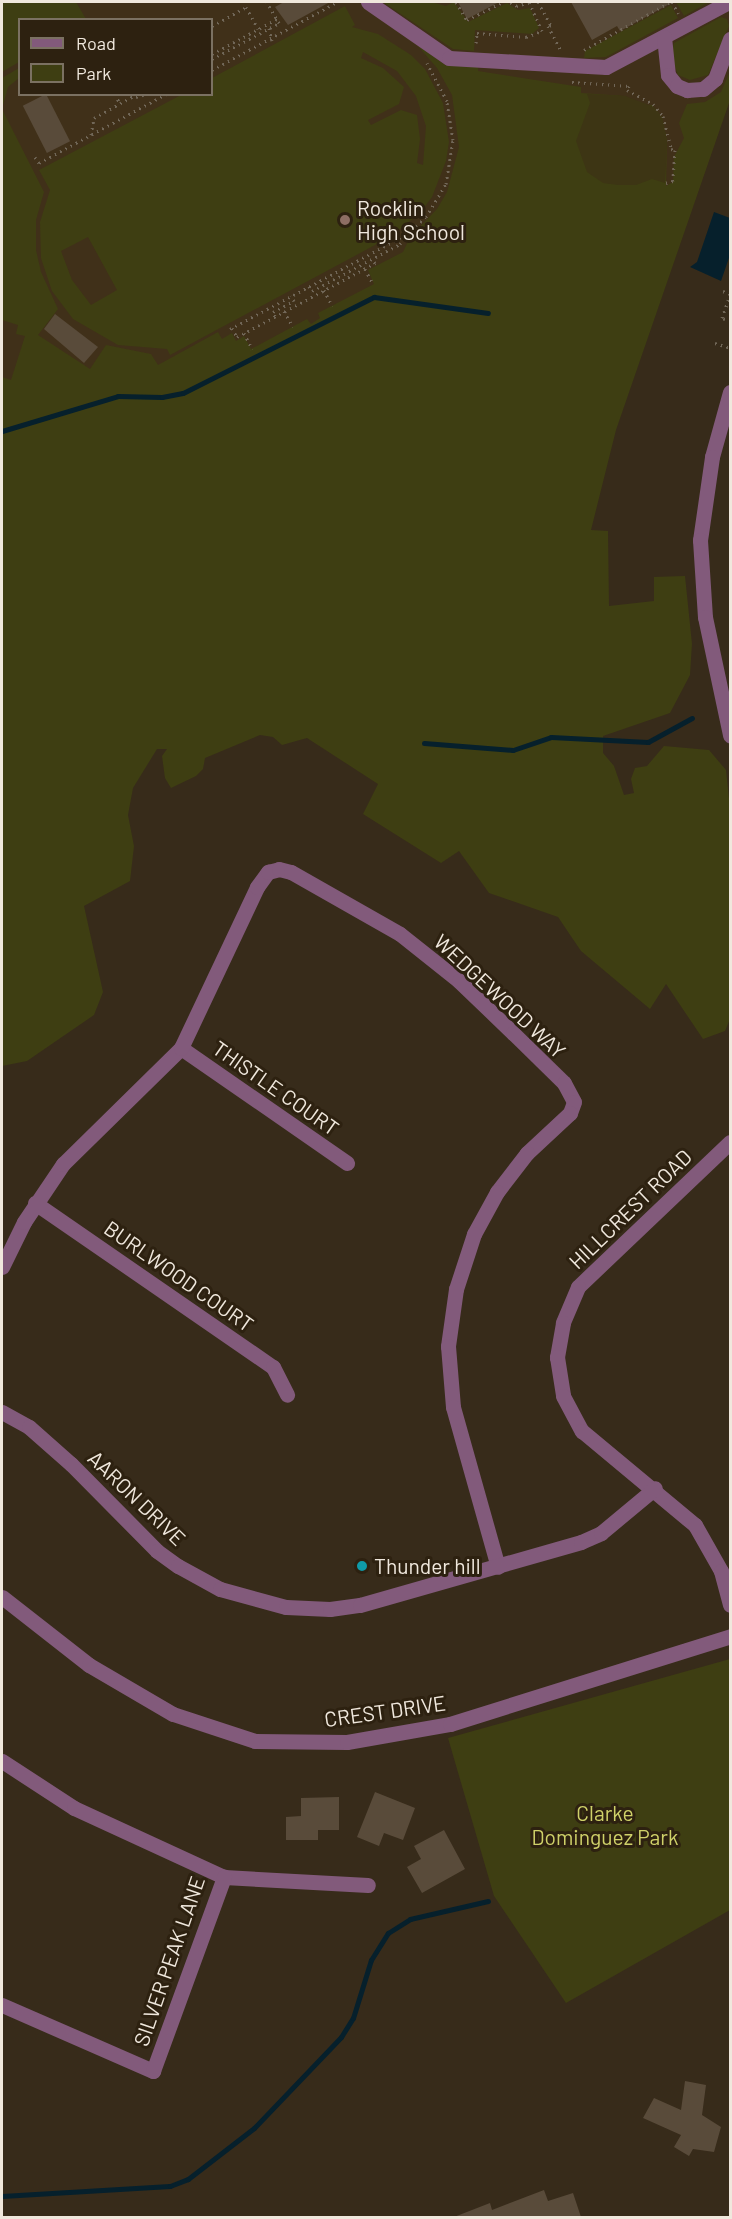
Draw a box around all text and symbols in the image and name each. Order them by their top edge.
legend [18,18,213,96]
text: Road [76,32,116,54]
text: Park [76,62,111,84]
place label: Rocklin High School [357,195,465,245]
marker: Rocklin High School [338,213,352,227]
street label: WEDGEWOOD WAY [429,929,571,1063]
street label: THISTLE COURT [208,1035,344,1141]
street label: HILLCREST ROAD [563,1144,697,1274]
street label: BURLWOOD COURT [100,1215,258,1337]
street label: AARON DRIVE [83,1445,191,1551]
place label: Thunder hill [374,1553,481,1579]
marker: Thunder hill [355,1559,369,1573]
street label: CREST DRIVE [323,1690,447,1732]
park label: Clarke Dominguez Park [532,1800,678,1850]
street label: SILVER PEAK LANE [128,1873,210,2049]

